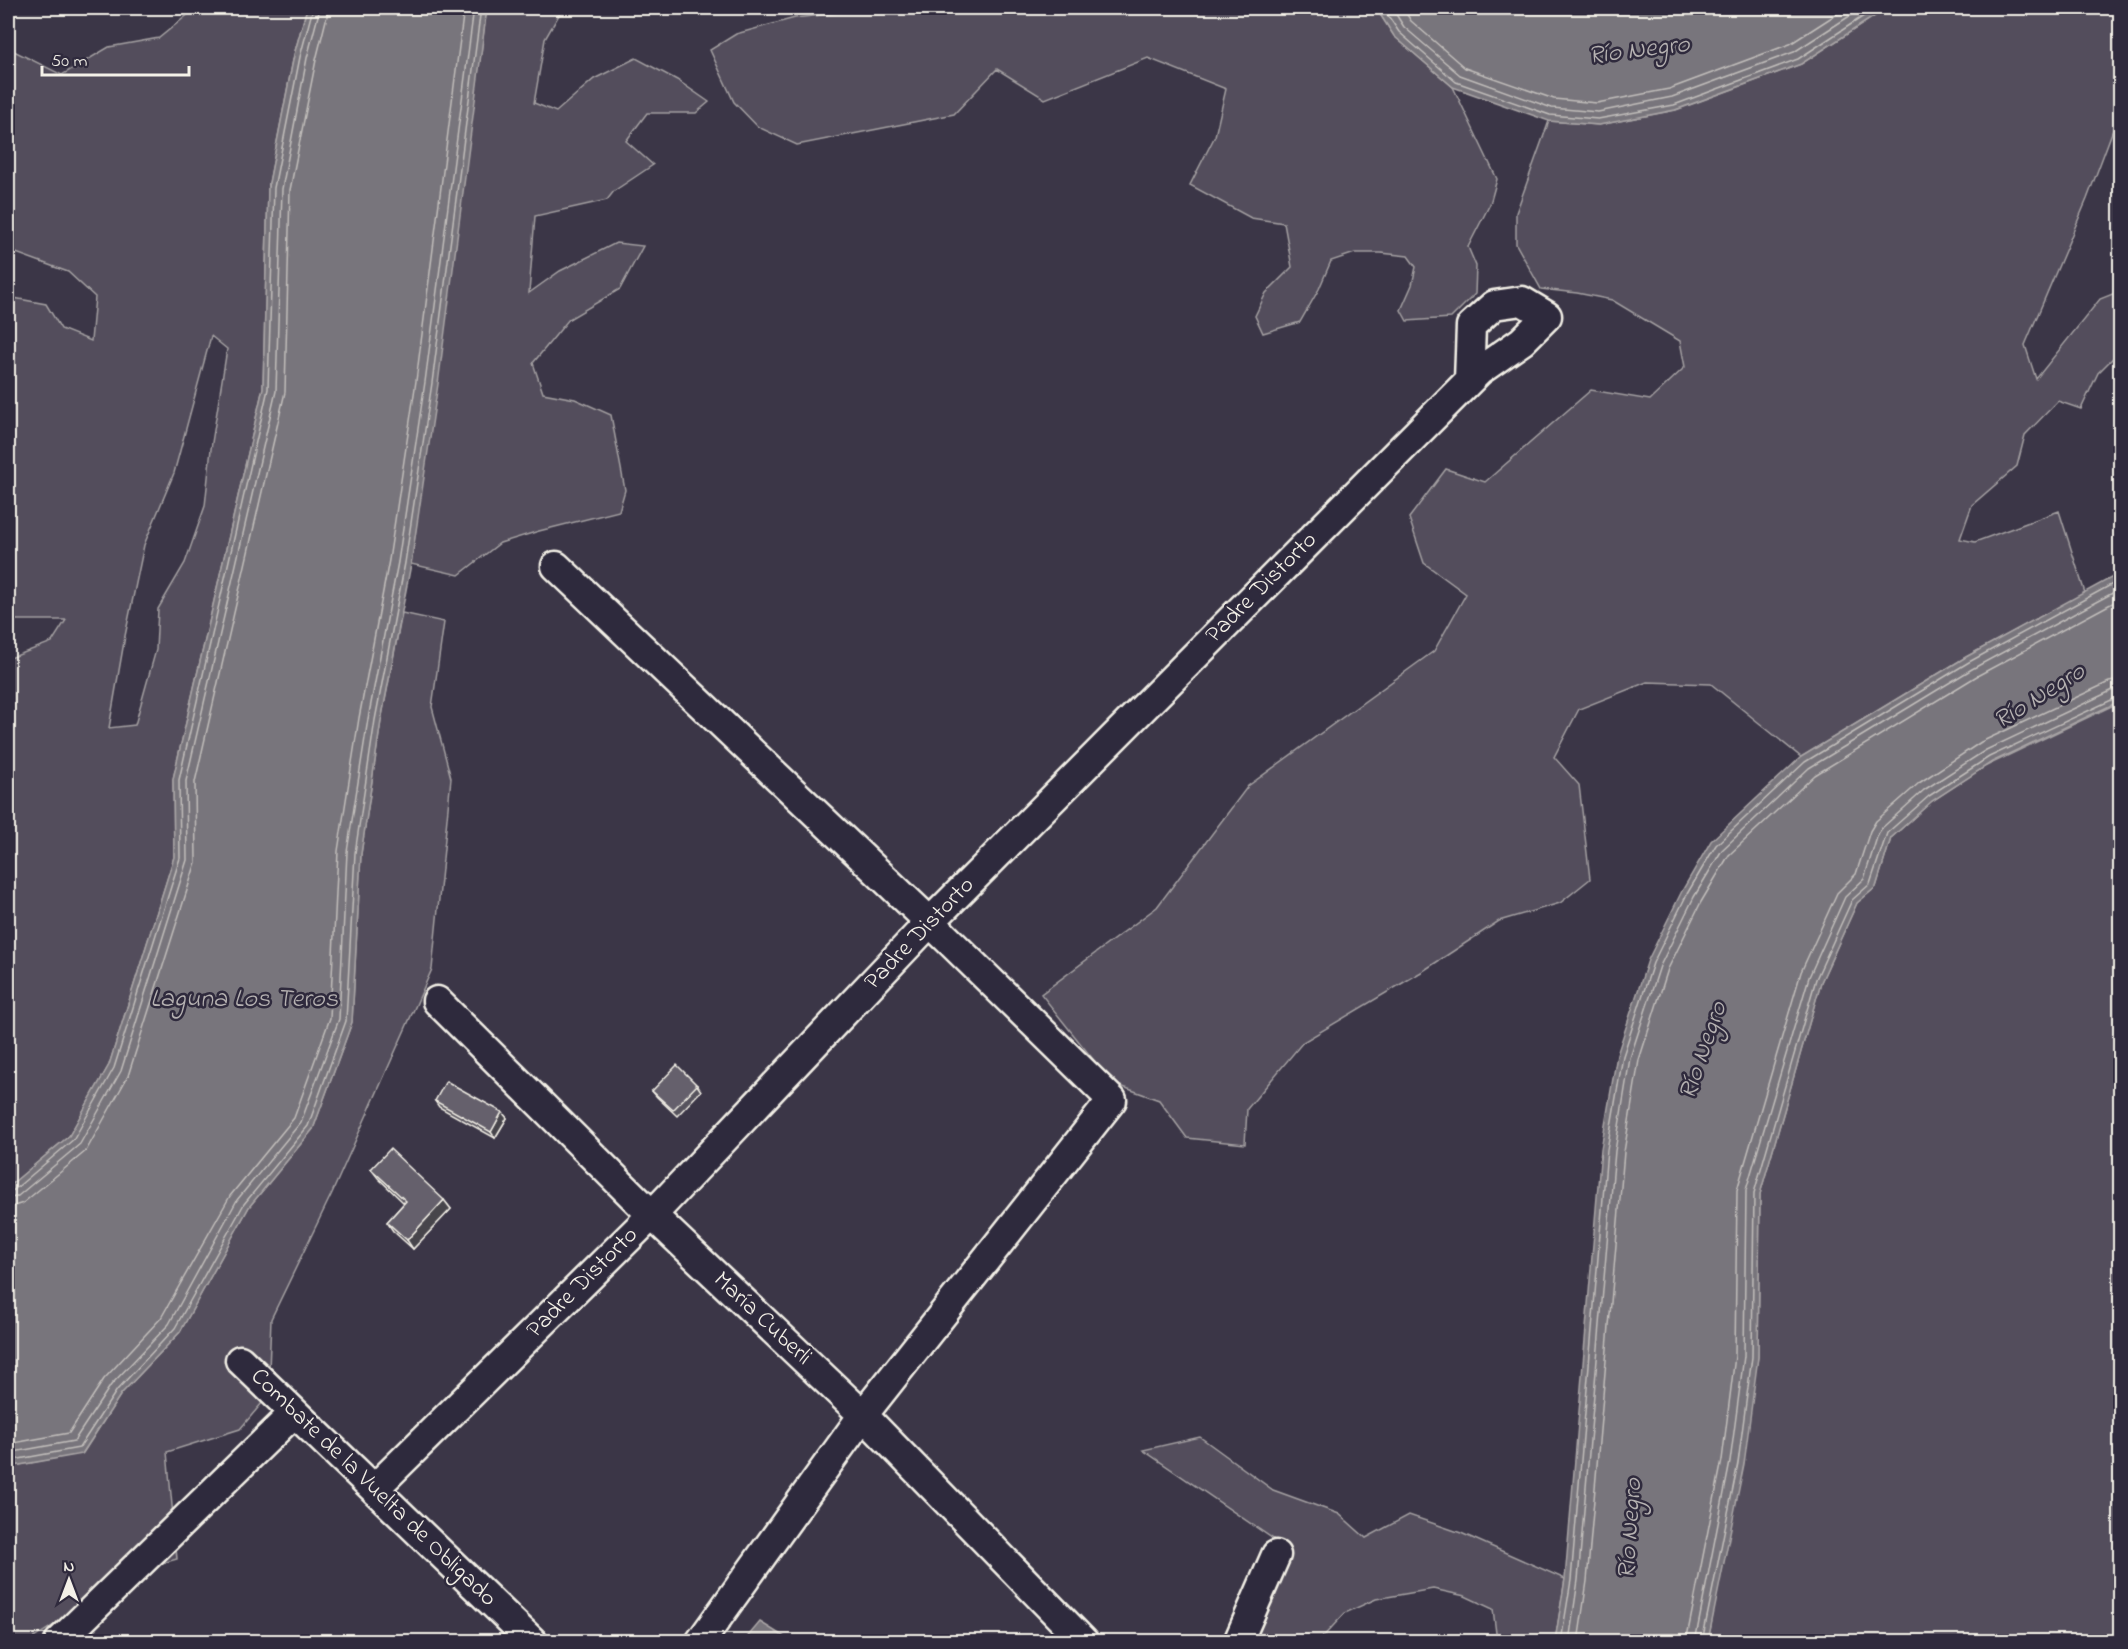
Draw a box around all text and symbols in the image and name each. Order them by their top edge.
water label: Río Negro [1586,26,1693,76]
scale bar [42,39,189,77]
text: 50 m [51,49,88,75]
street label: Padre Distorto [1198,524,1326,652]
water label: Río Negro [1987,653,2094,740]
street label: Padre Distorto [857,869,983,999]
water label: Laguna Los Teros [150,981,339,1019]
water label: Río Negro [1670,995,1739,1105]
street label: Padre Distorto [519,1219,647,1347]
street label: María Cuberli [705,1264,819,1374]
street label: Combate de la Vuelta de Obligado [242,1361,504,1615]
water label: Río Negro [1609,1476,1654,1581]
north arrow [39,1550,99,1610]
text: N [64,1555,75,1579]

